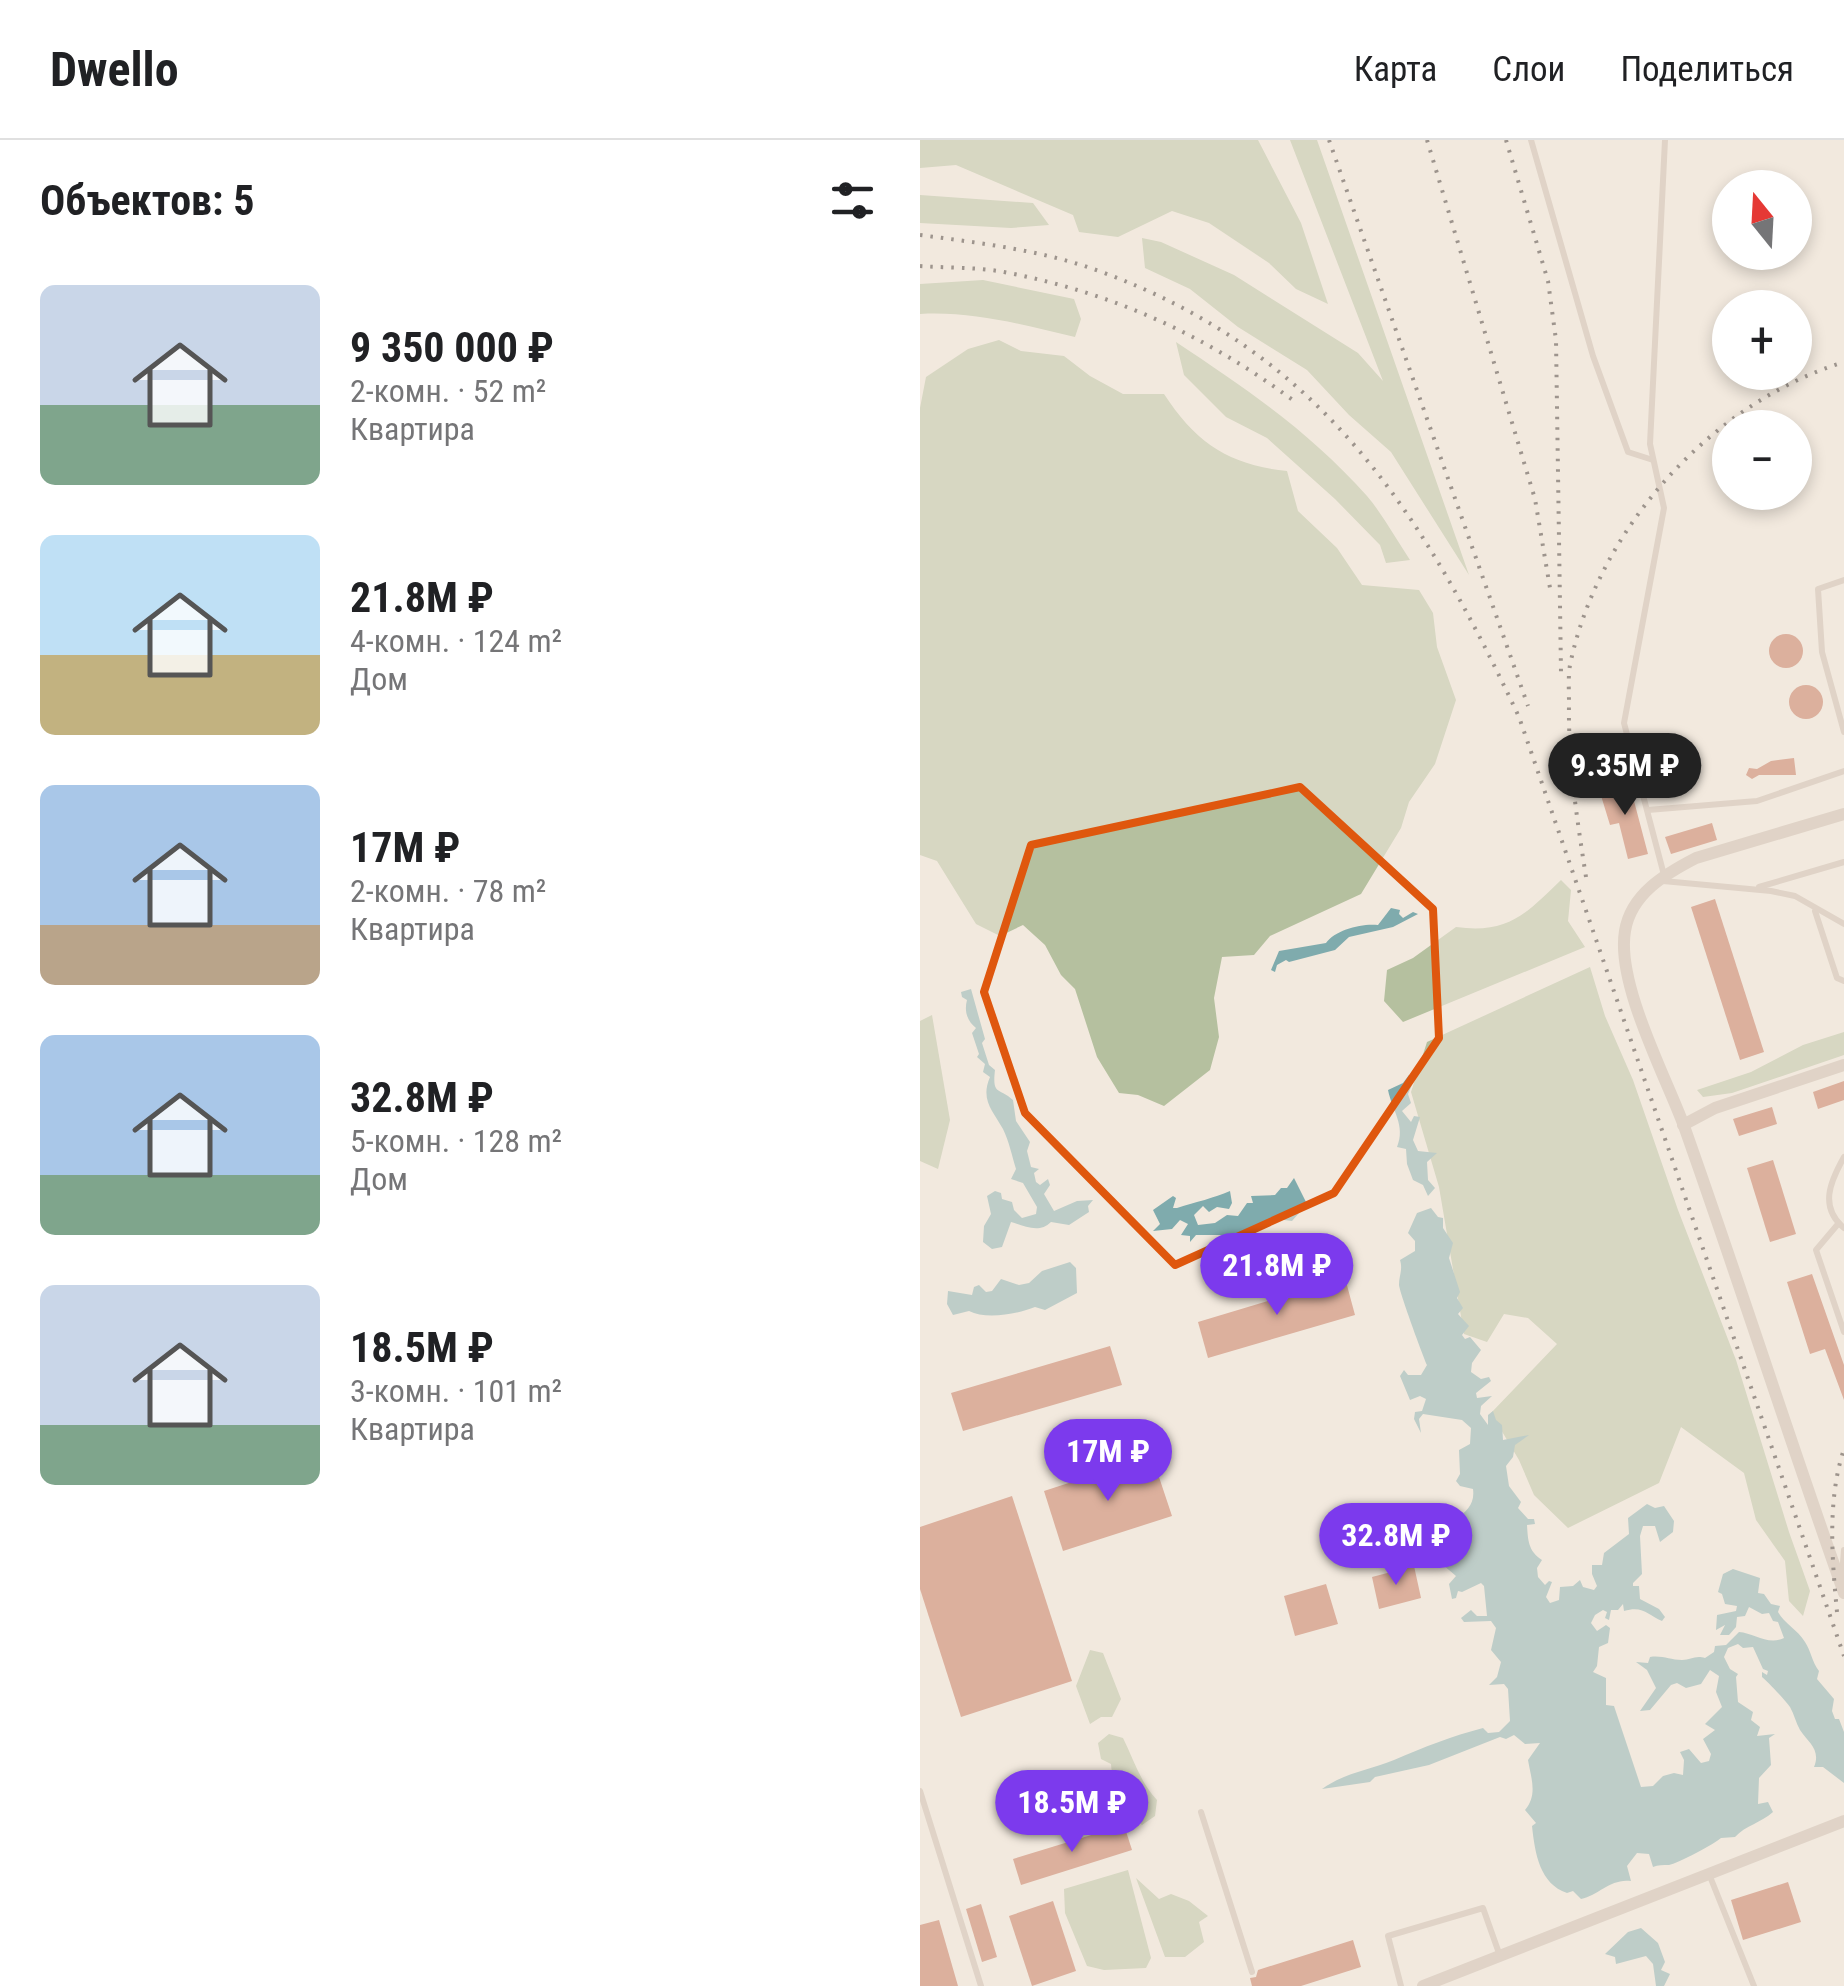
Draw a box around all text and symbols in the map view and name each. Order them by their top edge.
text: Dwello [50,41,179,98]
text: Карта [1354,49,1437,90]
text: Слои [1492,49,1565,90]
text: Поделиться [1620,49,1794,90]
north arrow [1712,170,1812,270]
map controls [1712,170,1812,510]
icon: filters [825,173,880,228]
text: Объектов: 5 [40,176,254,225]
button: + [1712,290,1812,390]
text: 9 350 000 ₽ [350,323,554,372]
icon: home [120,325,240,445]
text: 2-комн. · 52 m² [350,372,546,410]
text: Квартира [350,410,475,448]
button: − [1712,410,1812,510]
text: 21.8M ₽ [350,573,494,622]
icon: home [120,575,240,695]
text: 4-комн. · 124 m² [350,622,562,660]
text: Дом [350,660,408,698]
pin: 9.35M ₽ [1533,733,1717,818]
text: 9.35M ₽ [1570,746,1680,784]
text: 17M ₽ [350,823,460,872]
icon: home [120,825,240,945]
text: 2-комн. · 78 m² [350,872,546,910]
text: Квартира [350,910,475,948]
text: 32.8M ₽ [350,1073,494,1122]
icon: home [120,1075,240,1195]
text: 5-комн. · 128 m² [350,1122,562,1160]
text: Дом [350,1160,408,1198]
pin: 21.8M ₽ [1185,1233,1369,1318]
text: 21.8M ₽ [1222,1246,1332,1284]
text: 18.5M ₽ [350,1323,494,1372]
icon: home [120,1325,240,1445]
text: 3-комн. · 101 m² [350,1372,562,1410]
text: Квартира [350,1410,475,1448]
pin: 17M ₽ [1038,1419,1178,1504]
text: 17M ₽ [1066,1432,1150,1470]
pin: 32.8M ₽ [1304,1503,1488,1588]
text: 32.8M ₽ [1341,1516,1451,1554]
pin: 18.5M ₽ [980,1770,1164,1855]
text: 18.5M ₽ [1017,1783,1127,1821]

